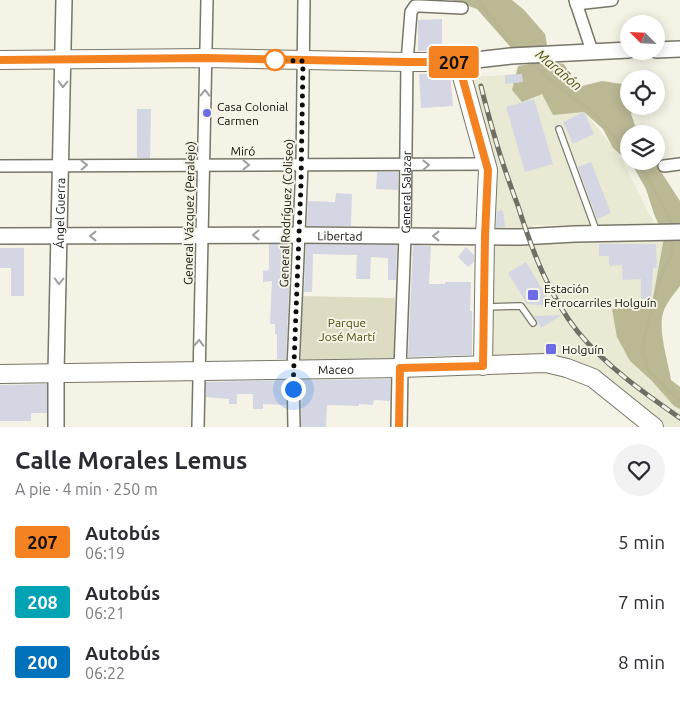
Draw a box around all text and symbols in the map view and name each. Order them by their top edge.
north arrow [620,15,665,60]
map controls [620,15,665,170]
line badge: 207 [425,46,483,78]
water label: Marañón [533,46,585,94]
unlabelled marker [264,49,286,71]
text: 207 [439,52,469,72]
button: locate [620,70,665,115]
one-way arrow [57,80,68,88]
one-way arrow [200,89,210,97]
place label: Casa Colonial Carmen [217,100,288,127]
marker: Casa Colonial Carmen [201,107,213,119]
button: layers [620,125,665,170]
street label: General Rodríguez (Coliseo) [277,138,296,288]
street label: General Vázquez (Peralejo) [181,141,198,285]
street label: Miró [230,144,256,158]
street label: General Salazar [399,150,412,234]
one-way arrow [242,159,250,170]
one-way arrow [80,160,88,171]
one-way arrow [422,160,430,170]
street label: Ángel Guerra [52,177,67,249]
street label: Libertad [317,229,363,242]
one-way arrow [252,230,260,241]
one-way arrow [89,231,97,241]
one-way arrow [432,231,440,241]
one-way arrow [54,278,64,285]
place label: Estación Ferrocarriles Holguín [544,282,657,309]
marker: Estación Ferrocarriles Holguín [526,288,540,302]
park label: Parque José Martí [319,316,376,343]
one-way arrow [194,339,205,347]
marker: Holguín [544,342,558,356]
place label: Holguín [562,343,604,356]
street label: Maceo [318,362,354,376]
your location [281,377,306,402]
button: heart [613,444,665,496]
text: Calle Morales Lemus [15,447,247,474]
text: A pie · 4 min · 250 m [15,480,158,498]
text: Autobús [85,522,160,544]
text: 5 min [618,531,665,553]
text: 207 [27,532,58,552]
text: 06:19 [85,544,125,562]
text: Autobús [85,582,160,604]
text: 7 min [618,591,665,613]
text: 208 [27,592,58,612]
text: 06:21 [85,604,125,622]
text: Autobús [85,642,160,664]
text: 8 min [618,651,665,673]
text: 200 [27,652,58,672]
text: 06:22 [85,664,125,682]

